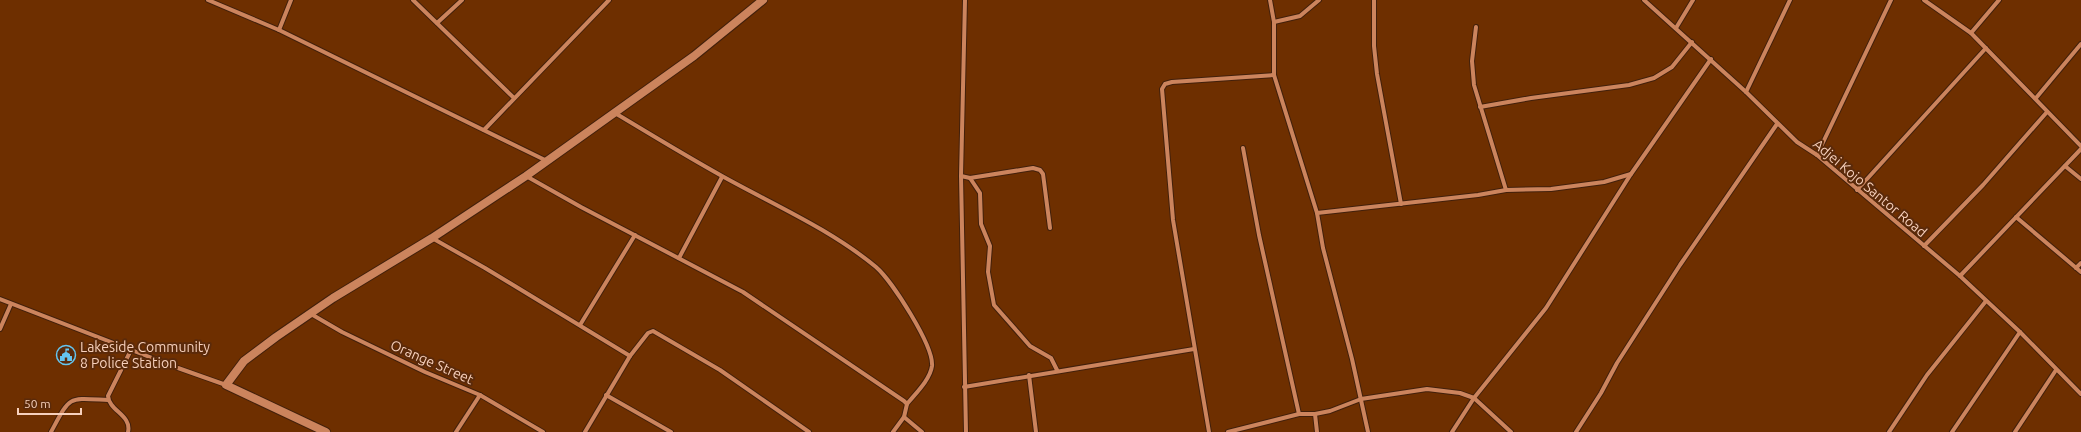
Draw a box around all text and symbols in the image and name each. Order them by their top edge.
street label: Adjei Kojo Santor Road [1810,136,1930,240]
street label: Orange Street [388,337,477,388]
place label: Lakeside Community 8 Police Station [80,339,210,371]
public building icon: Lakeside Community 8 Police Station [55,344,77,366]
scale bar [18,390,81,416]
text: 50 m [24,397,51,410]

